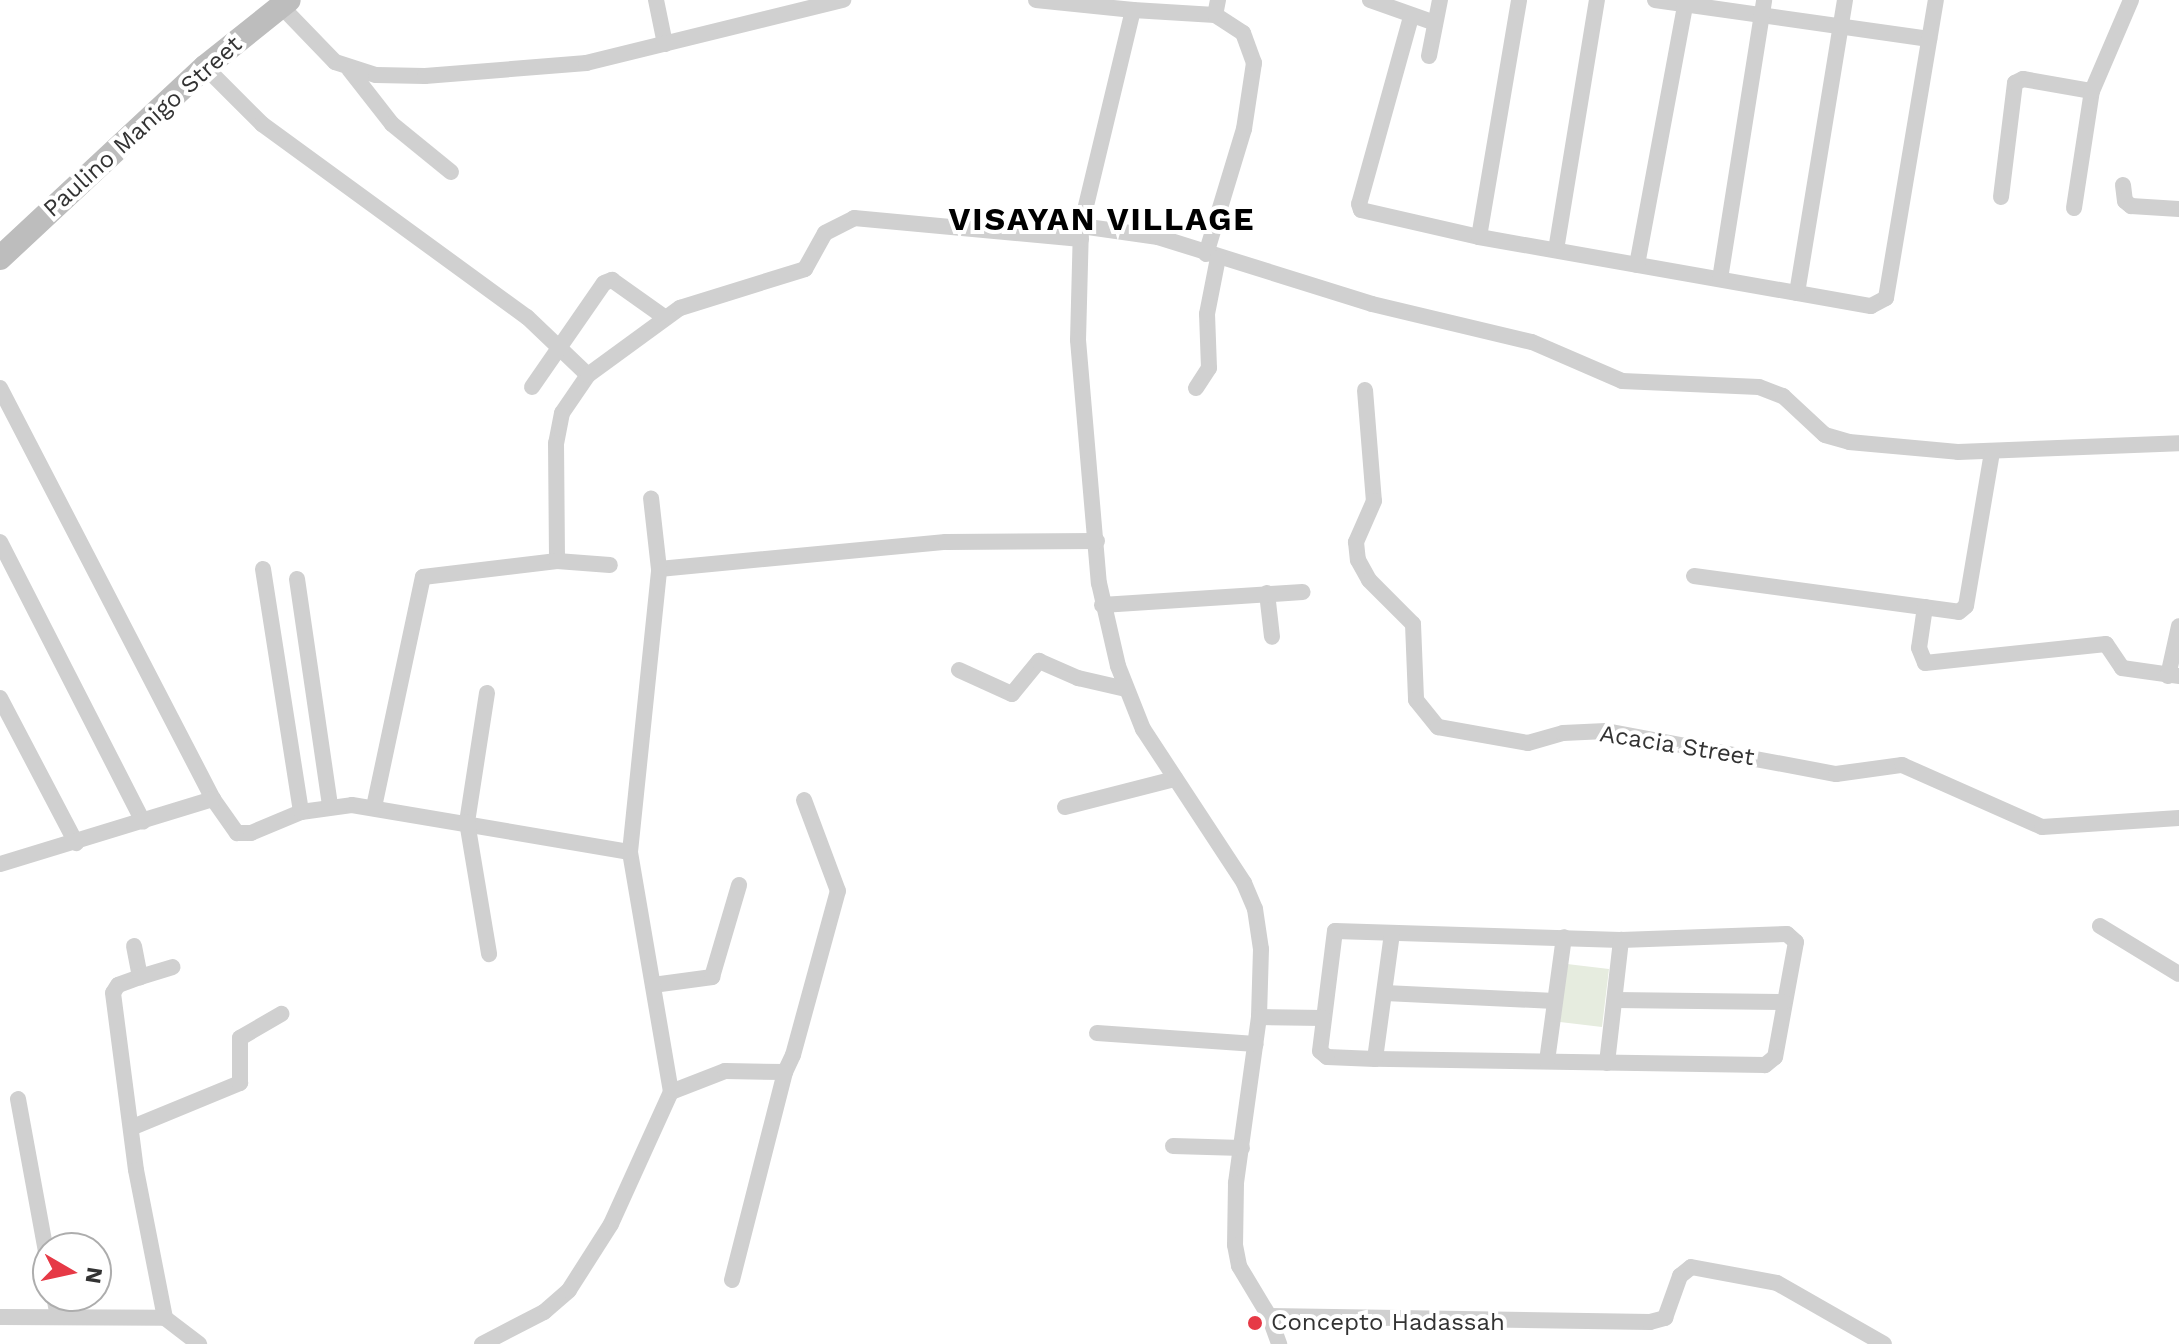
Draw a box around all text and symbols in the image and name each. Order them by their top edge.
street label: Paulino Manigo Street [38,30,248,224]
district label: VISAYAN VILLAGE [948,200,1256,238]
street label: Acacia Street [1597,720,1757,772]
north arrow [32,1232,112,1312]
text: N [81,1266,108,1286]
place label: Concepto Hadassah [1271,1309,1505,1337]
marker: Concepto Hadassah [1246,1314,1264,1332]

